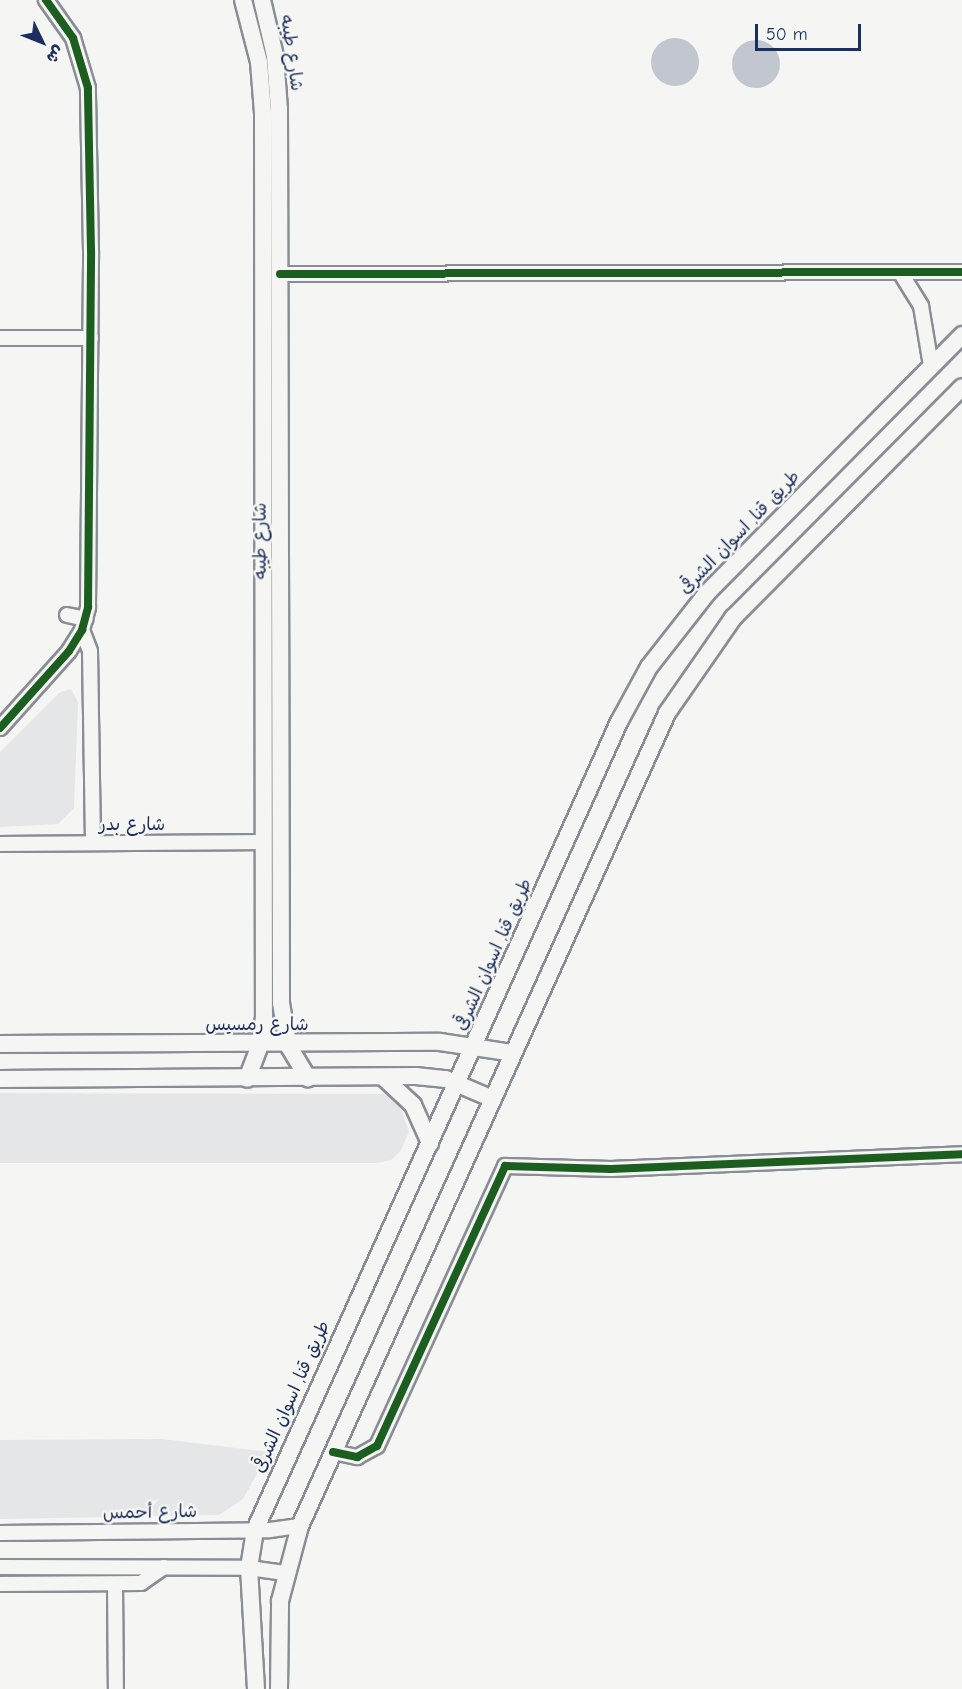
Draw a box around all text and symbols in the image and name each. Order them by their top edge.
north arrow [12,12,72,72]
scale bar [758,12,864,50]
street label: شارع طيبه [275,14,307,92]
text: 50 m [766,24,808,45]
text: ش [43,42,68,67]
street label: طريق قنا, اسوان الشرقى [675,466,805,600]
street label: شارع طيبه [250,503,272,579]
street label: شارع بدر [99,814,165,836]
street label: طريق قنا, اسوان الشرقى [451,876,537,1034]
street label: شارع رمسيس [205,1014,309,1036]
street label: طريق قنا, اسوان الشرقى [249,1318,335,1476]
street label: شارع أحمس [103,1501,197,1525]

